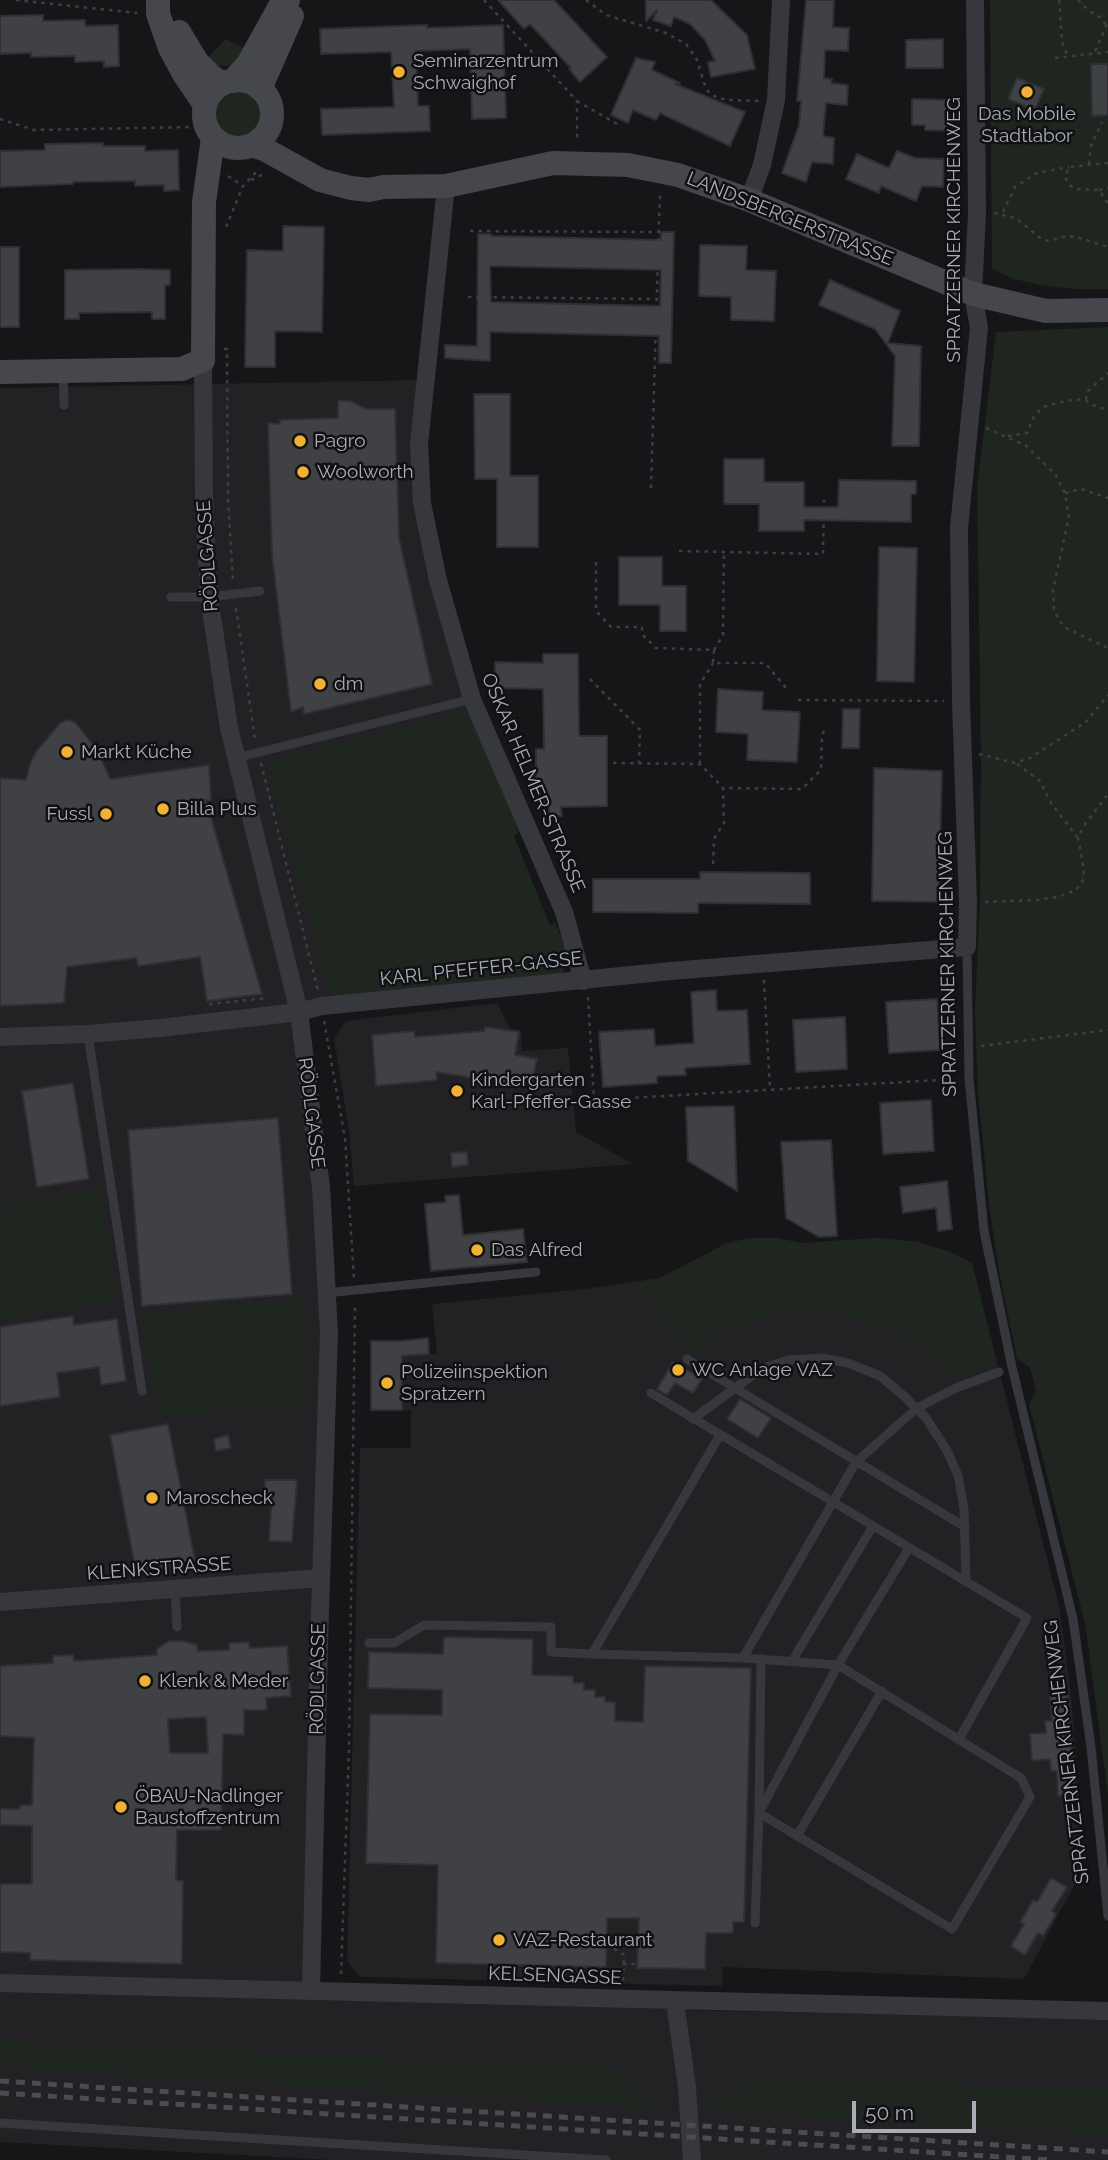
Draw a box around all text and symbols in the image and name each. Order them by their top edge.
place label: Seminarzentrum Schwaighof [413,50,558,94]
marker: Seminarzentrum Schwaighof [391,64,407,80]
marker: Das Mobile Stadtlabor [1019,84,1035,100]
street label: SPRATZERNER KIRCHENWEG [943,97,965,363]
place label: Das Mobile Stadtlabor [978,103,1076,147]
street label: LANDSBERGERSTRASSE [683,167,897,271]
place label: Pagro [314,430,365,452]
marker: Pagro [292,433,308,449]
place label: Woolworth [317,461,414,483]
marker: Woolworth [295,464,311,480]
street label: RÖDLGASSE [193,500,223,612]
street label: OSKAR HELMER-STRASSE [476,670,590,896]
place label: dm [334,673,363,695]
marker: dm [312,676,328,692]
place label: Markt Küche [81,741,192,763]
marker: Markt Küche [59,744,75,760]
place label: Billa Plus [177,798,257,820]
marker: Billa Plus [155,801,171,817]
place label: Fussl [47,803,92,825]
marker: Fussl [98,806,114,822]
street label: SPRATZERNER KIRCHENWEG [934,831,962,1097]
street label: KARL PFEFFER-GASSE [379,947,583,991]
street label: RÖDLGASSE [293,1056,329,1170]
place label: Kindergarten Karl-Pfeffer-Gasse [471,1069,631,1113]
marker: Kindergarten Karl-Pfeffer-Gasse [449,1083,465,1099]
place label: Das Alfred [491,1239,583,1261]
marker: Das Alfred [469,1242,485,1258]
place label: WC Anlage VAZ [692,1359,833,1381]
place label: Polizeiinspektion Spratzern [401,1361,548,1405]
marker: WC Anlage VAZ [670,1362,686,1378]
marker: Polizeiinspektion Spratzern [379,1375,395,1391]
place label: Maroscheck [166,1487,273,1509]
marker: Maroscheck [144,1490,160,1506]
street label: KLENKSTRASSE [86,1553,232,1585]
street label: SPRATZERNER KIRCHENWEG [1039,1619,1095,1885]
street label: RÖDLGASSE [306,1623,330,1735]
place label: Klenk & Meder [159,1670,288,1692]
marker: Klenk & Meder [137,1673,153,1689]
place label: ÖBAU-Nadlinger Baustoffzentrum [135,1785,283,1829]
marker: ÖBAU-Nadlinger Baustoffzentrum [113,1799,129,1815]
place label: VAZ-Restaurant [513,1929,652,1951]
marker: VAZ-Restaurant [491,1932,507,1948]
street label: KELSENGASSE [488,1962,622,1990]
scale bar [856,2086,980,2130]
text: 50 m [865,2100,914,2125]

